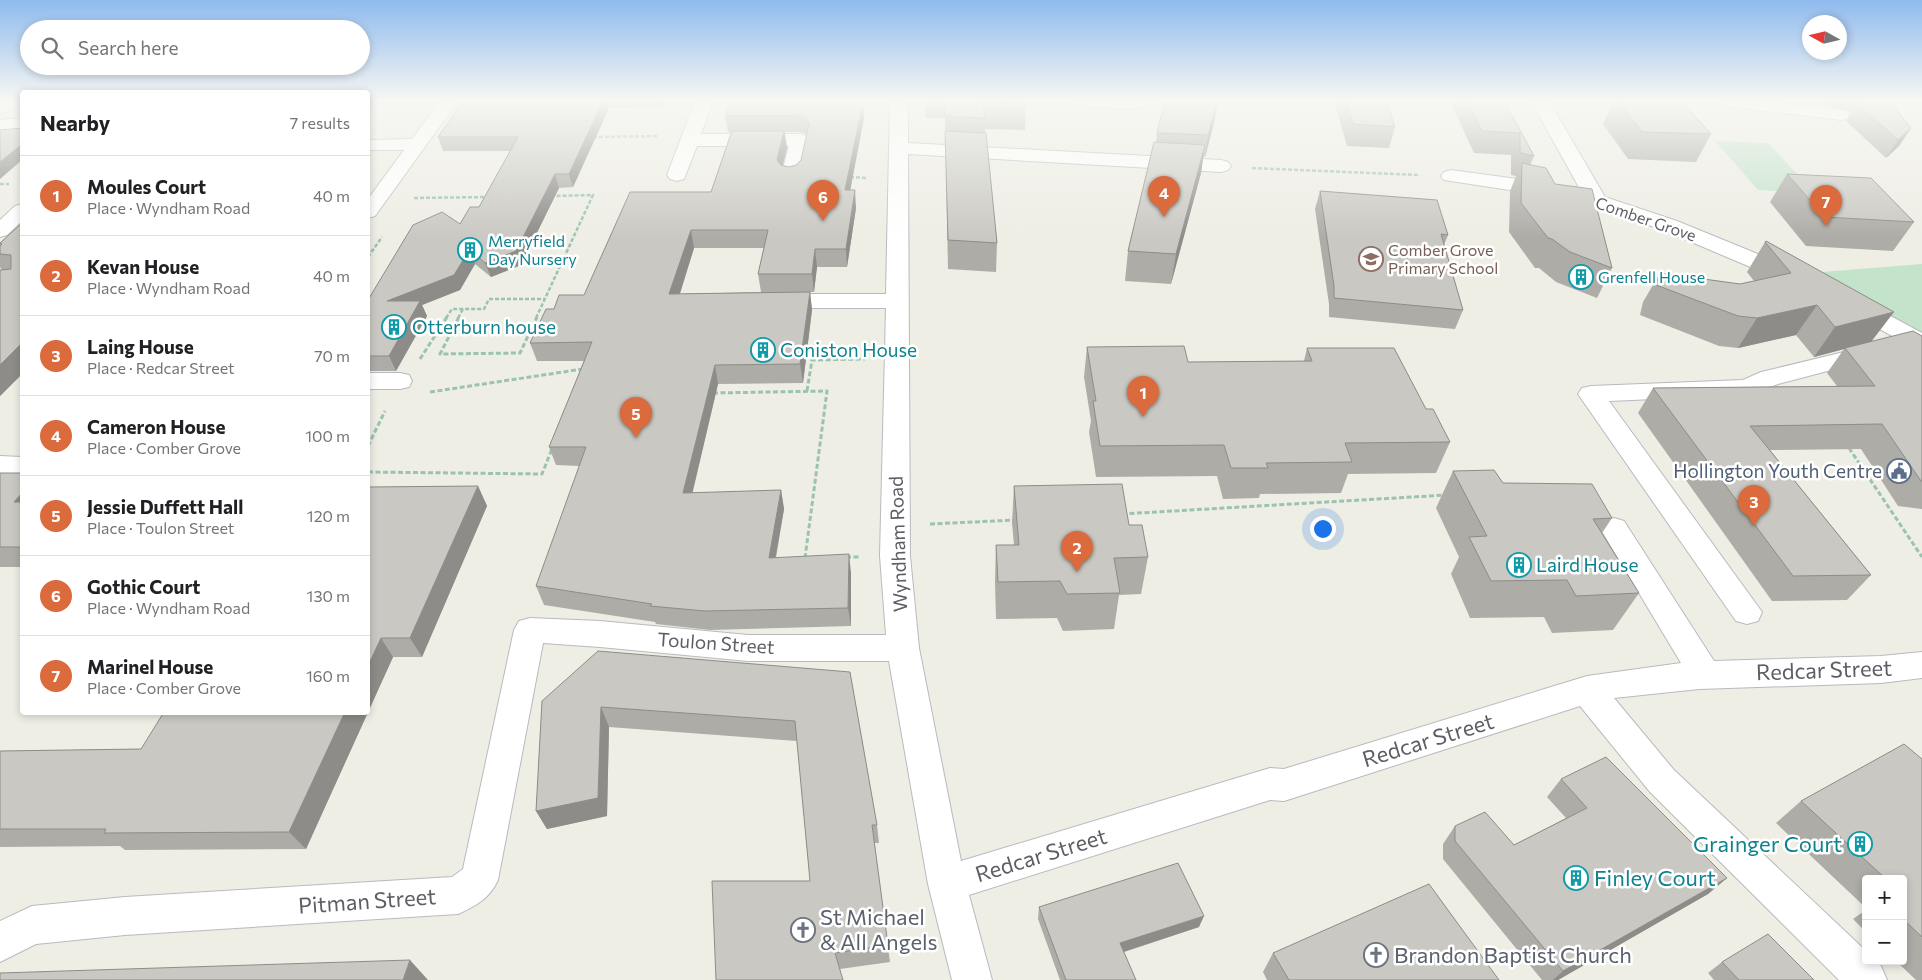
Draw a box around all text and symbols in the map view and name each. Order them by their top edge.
north arrow [1802,15,1847,60]
search box [20,20,370,75]
icon: search [38,34,66,62]
text: Search here [78,36,178,59]
text: Nearby [40,110,110,135]
text: 7 results [290,113,350,132]
text: Moules Court [87,175,206,198]
pin: 4 [1148,176,1180,217]
pin: 6 [807,180,839,221]
pin: 7 [1810,185,1842,226]
text: 1 [52,186,60,205]
text: 40 m [313,186,350,205]
street label: Comber Grove [1593,192,1699,245]
text: Place · Wyndham Road [87,198,250,217]
place label: Merryfield Day Nursery [488,231,577,268]
building icon: Merryfield Day Nursery [457,237,483,263]
place label: Comber Grove Primary School [1388,240,1498,277]
school or university icon: Comber Grove Primary School [1358,246,1384,272]
text: Kevan House [87,255,199,278]
building icon: Grenfell House [1568,264,1594,290]
text: 2 [51,266,61,285]
text: 40 m [313,266,350,285]
place label: Grenfell House [1598,267,1705,286]
text: Place · Wyndham Road [87,278,250,297]
building icon: Otterburn house [381,314,407,340]
place label: Otterburn house [412,315,556,338]
text: Laing House [87,335,194,358]
building icon: Coniston House [750,337,776,363]
place label: Coniston House [780,338,917,361]
text: 3 [51,346,61,365]
text: 70 m [314,346,350,365]
text: Place · Redcar Street [87,358,235,377]
pin: 1 [1127,376,1159,417]
pin: 5 [620,397,652,438]
text: Cameron House [87,415,225,438]
text: 4 [51,426,61,445]
text: 100 m [305,426,350,445]
text: Place · Comber Grove [87,438,241,457]
public building icon: Hollington Youth Centre [1886,458,1912,484]
place label: Hollington Youth Centre [1673,459,1882,482]
street label: Wyndham Road [884,476,911,612]
pin: 3 [1738,485,1770,526]
text: Jessie Duffett Hall [87,495,243,518]
text: 5 [51,506,61,525]
text: 120 m [307,506,350,525]
your location [1310,516,1336,542]
text: Place · Toulon Street [87,518,234,537]
pin: 2 [1061,531,1093,572]
building icon: Laird House [1506,552,1532,578]
place label: Laird House [1536,553,1638,576]
text: Gothic Court [87,575,200,598]
text: 6 [51,586,61,605]
text: 130 m [307,586,350,605]
text: Place · Wyndham Road [87,598,250,617]
street label: Toulon Street [657,627,775,658]
street label: Redcar Street [1756,654,1892,685]
text: Marinel House [87,655,213,678]
text: 7 [52,666,60,685]
text: 160 m [306,666,350,685]
text: Place · Comber Grove [87,678,241,697]
street label: Redcar Street [1359,707,1497,772]
street label: Redcar Street [972,822,1110,887]
place label: Grainger Court [1693,830,1842,857]
building icon: Grainger Court [1847,831,1873,857]
place label: Finley Court [1594,864,1716,891]
building icon: Finley Court [1563,865,1589,891]
map controls [1862,875,1907,965]
button: + [1862,875,1907,920]
street label: Pitman Street [297,882,437,919]
place label: St Michael & All Angels [820,903,938,955]
church icon: St Michael & All Angels [790,917,816,943]
button: − [1862,920,1907,965]
place label: Brandon Baptist Church [1394,941,1632,968]
church icon: Brandon Baptist Church [1363,942,1389,968]

